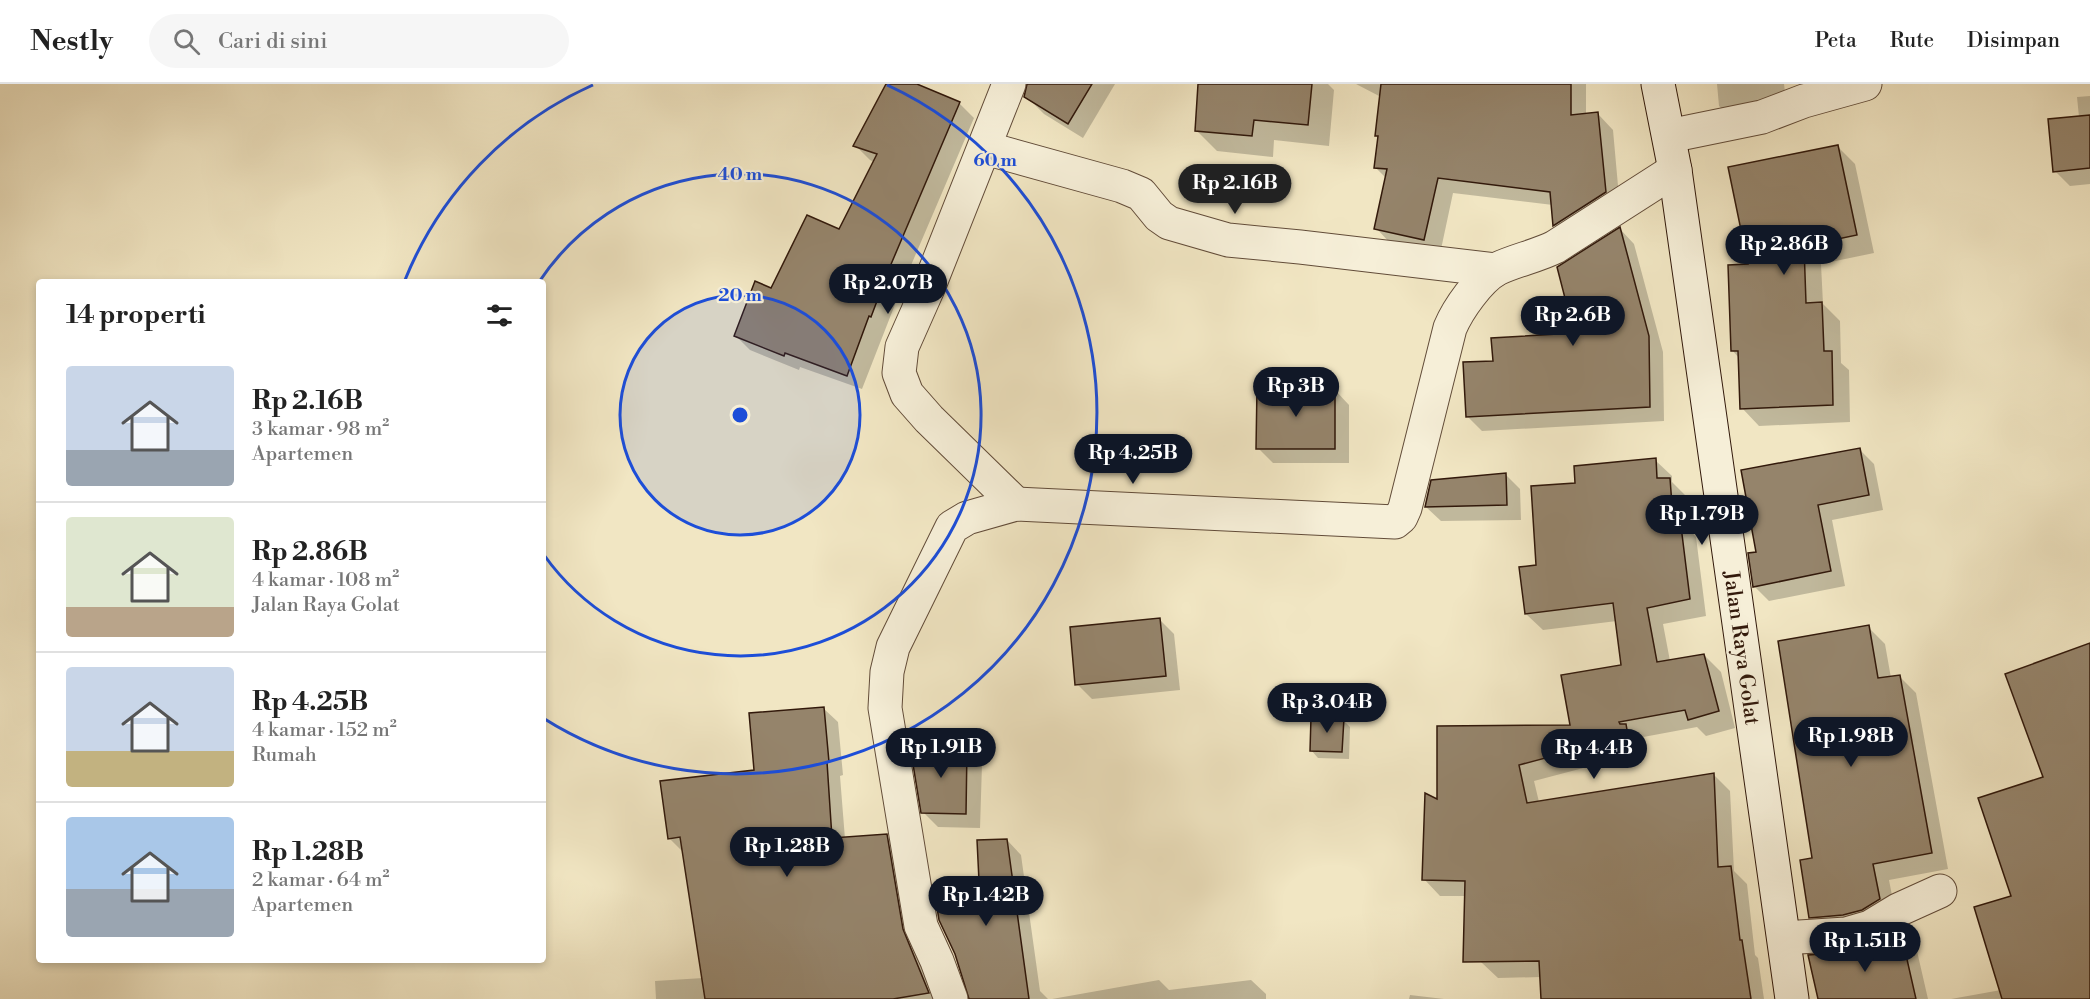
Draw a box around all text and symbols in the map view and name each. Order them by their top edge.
search box [149,14,569,68]
text: Nestly [30,24,113,59]
icon: search [170,25,203,58]
text: Cari di sini [218,28,327,55]
text: Peta [1815,28,1857,54]
text: Rute [1890,28,1934,54]
text: Disimpan [1967,28,2060,54]
text: 60 m [973,149,1017,172]
text: 40 m [718,163,763,186]
pin: Rp 2.16B [1173,164,1297,215]
text: Rp 2.16B [1192,171,1278,196]
pin: Rp 2.86B [1722,225,1846,276]
text: Rp 2.86B [1739,232,1829,257]
pin: Rp 2.07B [826,264,950,315]
text: Rp 2.07B [843,271,933,296]
text: 20 m [718,284,762,307]
pin: Rp 2.6B [1518,296,1628,347]
text: 14 properti [66,299,205,331]
icon: filters [483,299,516,332]
text: Rp 2.6B [1535,303,1611,328]
pin: Rp 3B [1254,367,1338,418]
text: Rp 3B [1267,374,1325,399]
text: Rp 2.16B [252,385,363,417]
icon: home [114,390,186,462]
centre of rings [730,405,750,425]
text: 3 kamar · 98 m² [252,417,389,442]
pin: Rp 4.25B [1071,434,1195,485]
text: Rp 4.25B [1088,441,1178,466]
text: Apartemen [252,442,353,467]
pin: Rp 1.79B [1640,495,1764,546]
text: Rp 1.79B [1659,502,1745,527]
text: Rp 2.86B [252,536,368,568]
icon: home [114,541,186,613]
text: 4 kamar · 108 m² [252,568,399,593]
street label: Jalan Raya Golat [1717,568,1765,727]
text: Jalan Raya Golat [252,593,400,618]
pin: Rp 3.04B [1265,683,1389,734]
text: Rp 4.25B [252,686,368,718]
text: Rp 3.04B [1281,690,1373,715]
icon: home [114,691,186,763]
pin: Rp 1.98B [1789,717,1913,768]
text: 4 kamar · 152 m² [252,718,397,743]
text: Rp 1.98B [1808,724,1894,749]
pin: Rp 1.91B [879,728,1003,779]
pin: Rp 4.4B [1539,729,1649,780]
text: Rp 1.91B [900,735,982,760]
text: Rp 4.4B [1555,736,1633,761]
text: Rumah [252,743,317,768]
pin: Rp 1.28B [725,827,849,878]
text: Rp 1.28B [744,834,830,859]
text: Rp 1.28B [252,836,364,868]
icon: home [114,841,186,913]
text: 2 kamar · 64 m² [252,868,390,893]
pin: Rp 1.42B [924,876,1048,927]
text: Rp 1.42B [943,883,1029,908]
text: Apartemen [252,893,353,918]
pin: Rp 1.51B [1803,922,1927,973]
text: Rp 1.51B [1824,929,1906,954]

